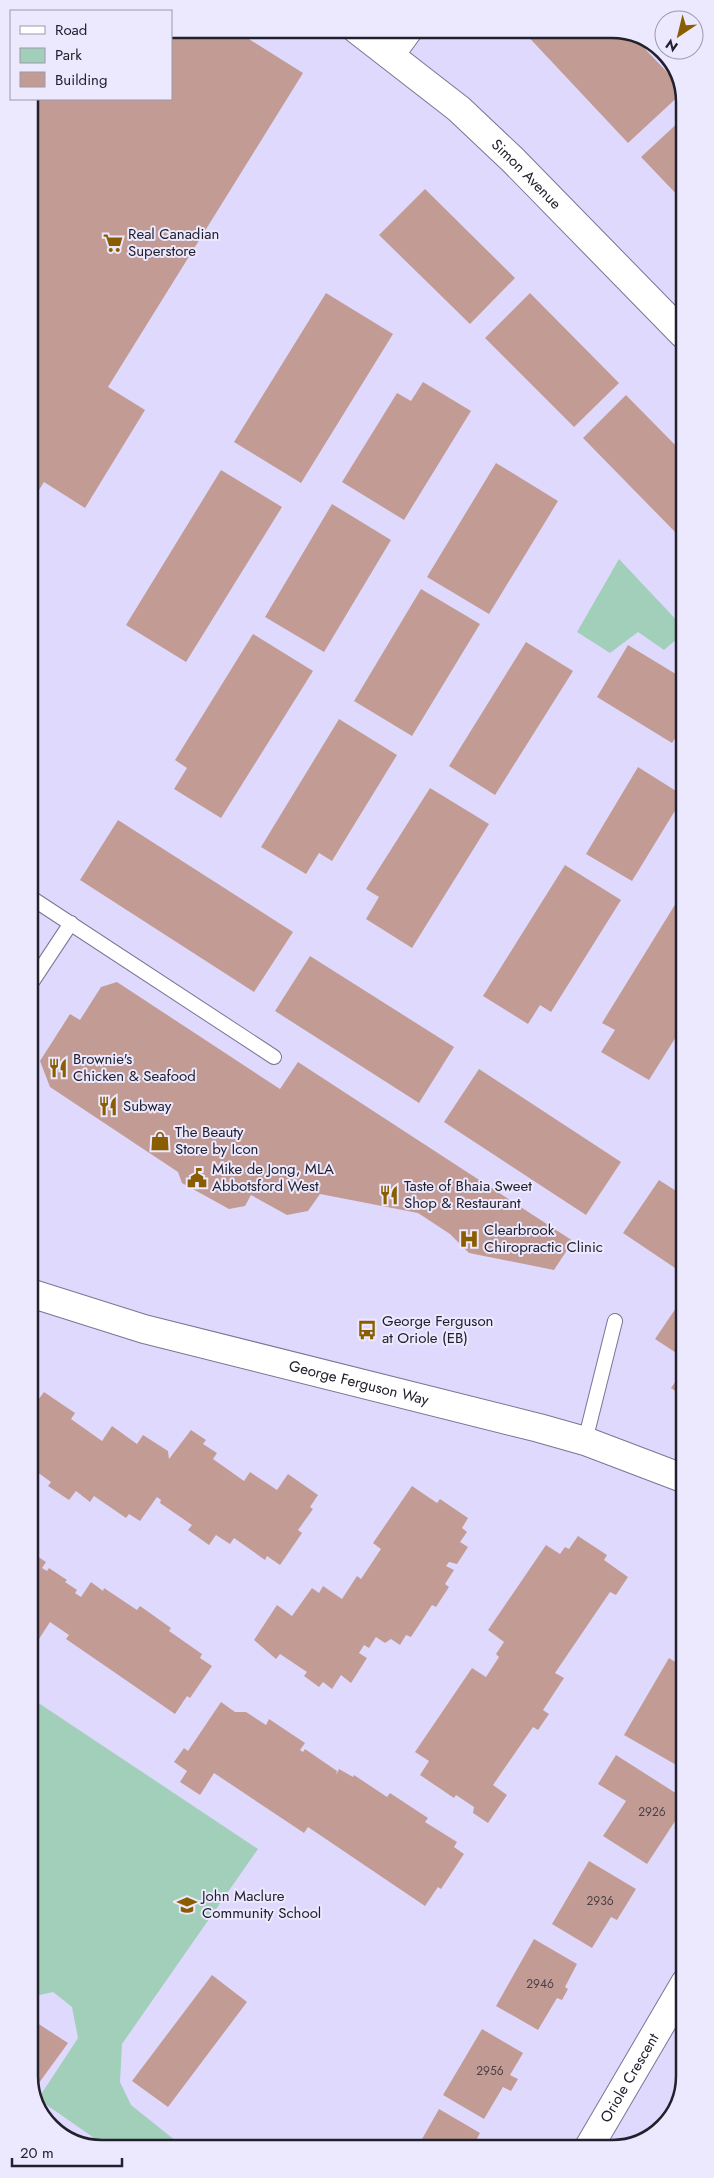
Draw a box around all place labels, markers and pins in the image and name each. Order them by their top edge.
place label: Real Canadian Superstore [128,223,219,262]
supermarket icon: Real Canadian Superstore [102,232,124,254]
place label: Brownie's Chicken & Seafood [73,1048,196,1087]
restaurant icon: Brownie's Chicken & Seafood [47,1057,69,1079]
restaurant icon: Subway [97,1095,119,1117]
place label: Subway [123,1095,172,1117]
place label: The Beauty Store by Icon [175,1121,259,1160]
shop icon: The Beauty Store by Icon [149,1130,171,1152]
place label: Mike de Jong, MLA Abbotsford West [212,1158,334,1197]
public building icon: Mike de Jong, MLA Abbotsford West [186,1167,208,1189]
place label: Taste of Bhaia Sweet Shop & Restaurant [404,1175,532,1214]
restaurant icon: Taste of Bhaia Sweet Shop & Restaurant [378,1184,400,1206]
place label: Clearbrook Chiropractic Clinic [484,1219,603,1258]
hospital icon: Clearbrook Chiropractic Clinic [458,1228,480,1250]
place label: George Ferguson at Oriole (EB) [382,1310,493,1349]
bus stop icon: George Ferguson at Oriole (EB) [356,1319,378,1341]
place label: John Maclure Community School [200,1885,321,1924]
school or university icon: John Maclure Community School [176,1894,198,1916]

